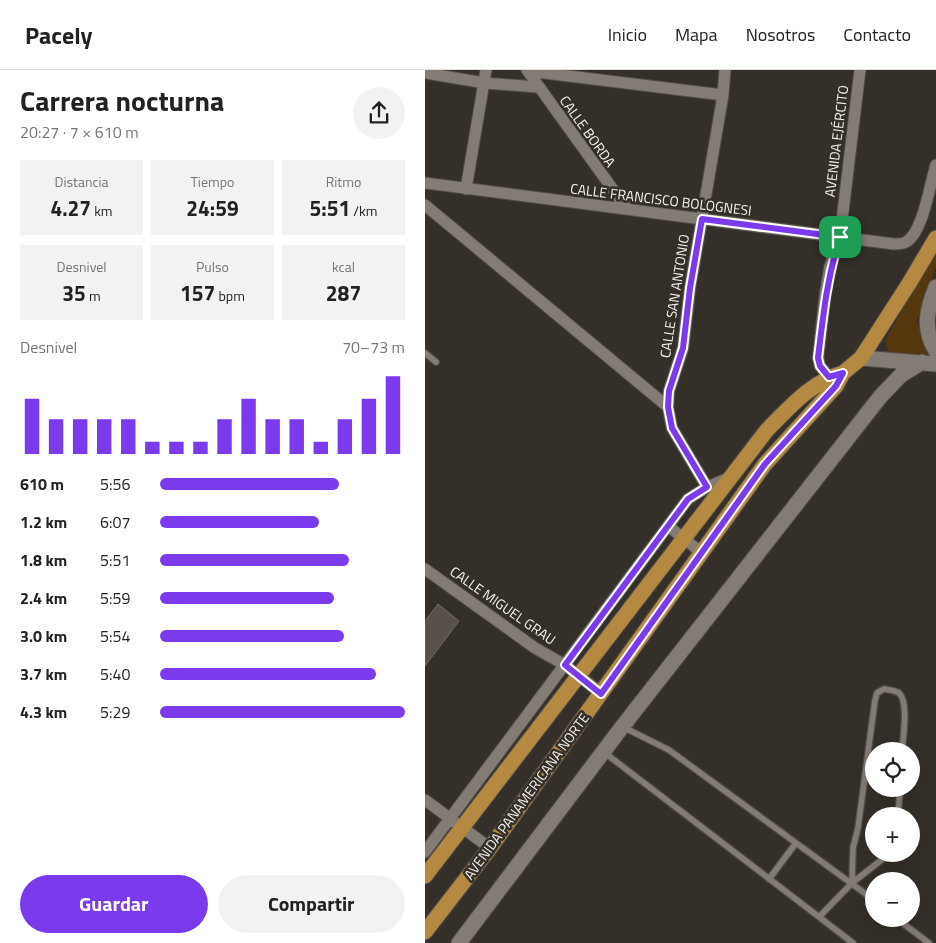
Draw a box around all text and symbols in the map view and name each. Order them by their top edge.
text: Pacely [25,17,93,53]
text: Inicio [608,21,647,48]
text: Mapa [675,21,718,48]
text: Nosotros [746,21,815,48]
text: Contacto [843,21,911,48]
text: Carrera nocturna [20,79,224,122]
street label: AVENIDA EJÉRCITO [819,84,853,198]
button: share [353,87,405,139]
street label: CALLE BORDA [555,91,622,172]
text: 20:27 · 7 × 610 m [20,120,139,144]
text: Distancia [54,171,109,192]
text: Tiempo [191,171,234,192]
text: Ritmo [326,171,361,192]
street label: CALLE FRANCISCO BOLOGNESI [569,177,753,221]
text: 4.27 [50,192,91,224]
text: 24:59 [186,192,239,224]
text: 5:51 [310,192,350,224]
text: km [91,200,113,221]
text: /km [350,200,377,221]
pin [819,216,861,258]
icon: arrive [826,223,854,251]
street label: CALLE SAN ANTONIO [654,233,694,359]
text: Desnivel [56,256,107,277]
text: Pulso [196,256,229,277]
text: kcal [332,256,355,277]
text: 35 [62,277,86,309]
text: 157 [180,277,215,309]
text: 287 [326,277,361,309]
text: m [86,285,101,306]
text: bpm [215,285,245,306]
text: Desnivel [20,335,77,359]
text: 70–73 m [342,335,405,359]
text: 610 m [20,472,64,496]
text: 5:56 [100,472,130,496]
text: 1.2 km [20,510,67,534]
text: 6:07 [100,510,130,534]
text: 1.8 km [20,548,67,572]
text: 5:51 [100,548,130,572]
street label: CALLE MIGUEL GRAU [446,561,560,649]
text: 2.4 km [20,586,67,610]
text: 5:59 [100,586,130,610]
text: 3.0 km [20,624,67,648]
text: 5:54 [100,624,130,648]
text: 3.7 km [20,662,67,686]
text: 5:40 [100,662,130,686]
text: 4.3 km [20,700,67,724]
text: 5:29 [100,700,130,724]
street label: AVENIDA PANAMERICANA NORTE [458,708,594,884]
map controls [865,742,920,927]
button: locate [865,742,920,797]
button: + [865,807,920,862]
button: − [865,872,920,927]
button: Guardar [20,875,208,933]
button: Compartir [218,875,405,933]

